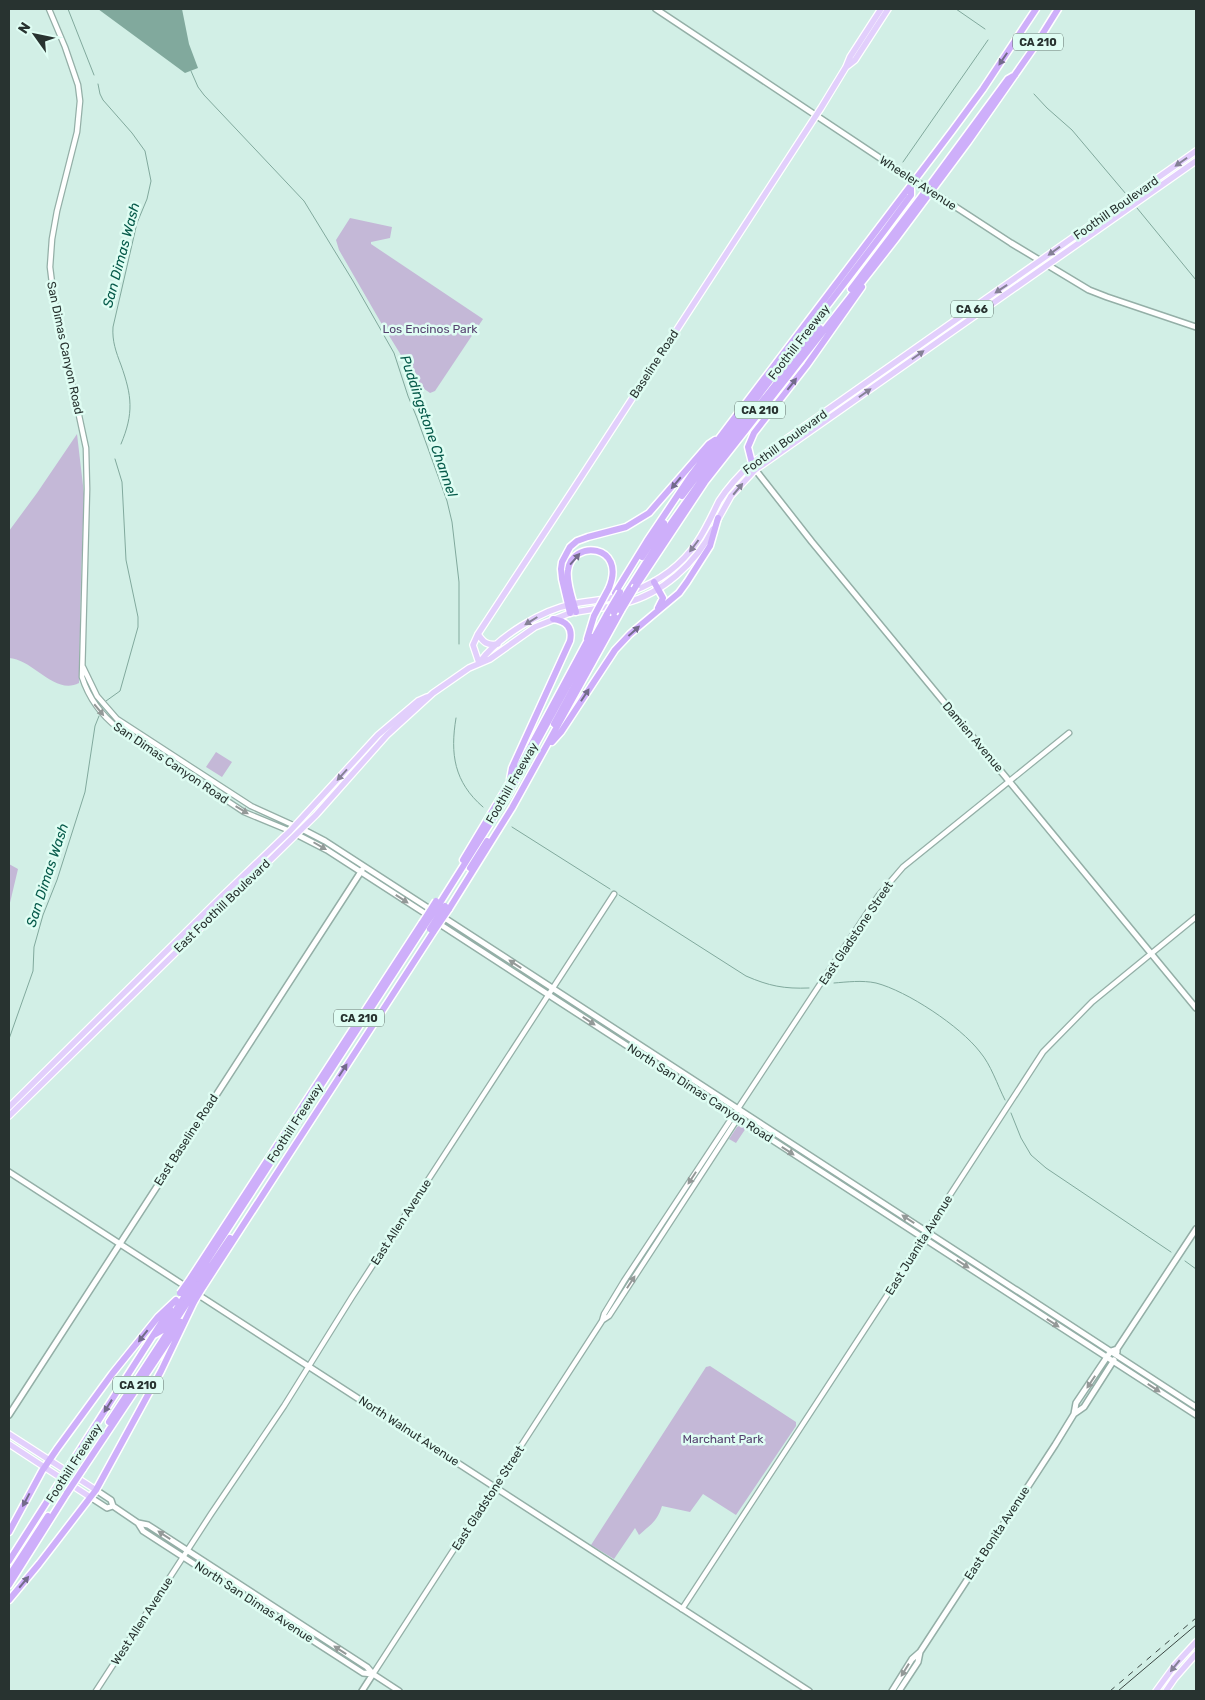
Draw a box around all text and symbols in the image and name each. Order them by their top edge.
north arrow [10,10,60,60]
text: N [15,19,34,37]
road number: CA 210 [1013,34,1063,51]
one-way arrow [998,52,1008,66]
street label: Wheeler Avenue [877,153,959,213]
one-way arrow [1174,157,1188,167]
street label: Foothill Boulevard [1071,173,1161,243]
water label: San Dimas Wash [99,201,144,310]
one-way arrow [1048,246,1061,257]
street label: San Dimas Canyon Road [44,280,86,416]
one-way arrow [994,285,1008,294]
road number: CA 66 [951,300,993,318]
street label: Foothill Freeway [765,301,833,382]
park label: Los Encinos Park [383,322,478,336]
street label: Baseline Road [627,327,681,401]
one-way arrow [912,350,925,360]
water label: Puddingstone Channel [396,353,461,500]
one-way arrow [787,378,798,391]
one-way arrow [858,388,871,398]
road number: CA 210 [735,402,785,418]
street label: Foothill Boulevard [740,407,830,477]
one-way arrow [670,476,682,488]
one-way arrow [732,482,743,495]
one-way arrow [689,539,699,553]
one-way arrow [569,553,580,566]
one-way arrow [524,616,537,625]
one-way arrow [628,625,640,637]
one-way arrow [580,688,589,701]
street label: Damien Avenue [940,699,1007,775]
one-way arrow [93,703,104,716]
street label: San Dimas Canyon Road [111,719,231,807]
street label: Foothill Freeway [483,740,541,826]
one-way arrow [337,769,348,782]
one-way arrow [236,806,249,815]
water label: San Dimas Wash [23,821,72,929]
one-way arrow [314,842,327,851]
street label: East Foothill Boulevard [171,856,273,956]
street label: East Gladstone Street [816,878,896,987]
one-way arrow [395,894,408,903]
one-way arrow [509,959,522,969]
road number: CA 210 [334,1010,384,1026]
one-way arrow [583,1016,596,1025]
street label: North San Dimas Canyon Road [625,1041,775,1145]
one-way arrow [338,1064,348,1077]
street label: Foothill Freeway [264,1081,326,1165]
street label: East Baseline Road [151,1092,221,1188]
one-way arrow [782,1146,795,1156]
one-way arrow [687,1171,697,1184]
street label: East Allen Avenue [368,1176,434,1268]
street label: East Juanita Avenue [883,1192,956,1298]
one-way arrow [901,1215,914,1224]
one-way arrow [957,1260,970,1269]
one-way arrow [627,1275,636,1289]
one-way arrow [1046,1318,1059,1328]
one-way arrow [138,1329,149,1342]
road number: CA 210 [113,1376,163,1394]
one-way arrow [1086,1376,1096,1389]
one-way arrow [1147,1383,1160,1393]
street label: North Walnut Avenue [356,1393,462,1469]
one-way arrow [103,1399,113,1412]
street label: Foothill Freeway [43,1421,105,1505]
park label: Marchant Park [683,1432,764,1446]
street label: East Gladstone Street [449,1443,527,1553]
street label: East Bonita Avenue [962,1483,1033,1582]
one-way arrow [22,1493,30,1507]
one-way arrow [157,1530,170,1540]
street label: North San Dimas Avenue [192,1558,316,1646]
street label: West Allen Avenue [108,1574,176,1668]
one-way arrow [18,1576,29,1589]
one-way arrow [333,1645,346,1655]
one-way arrow [1169,1659,1180,1672]
one-way arrow [900,1664,909,1677]

